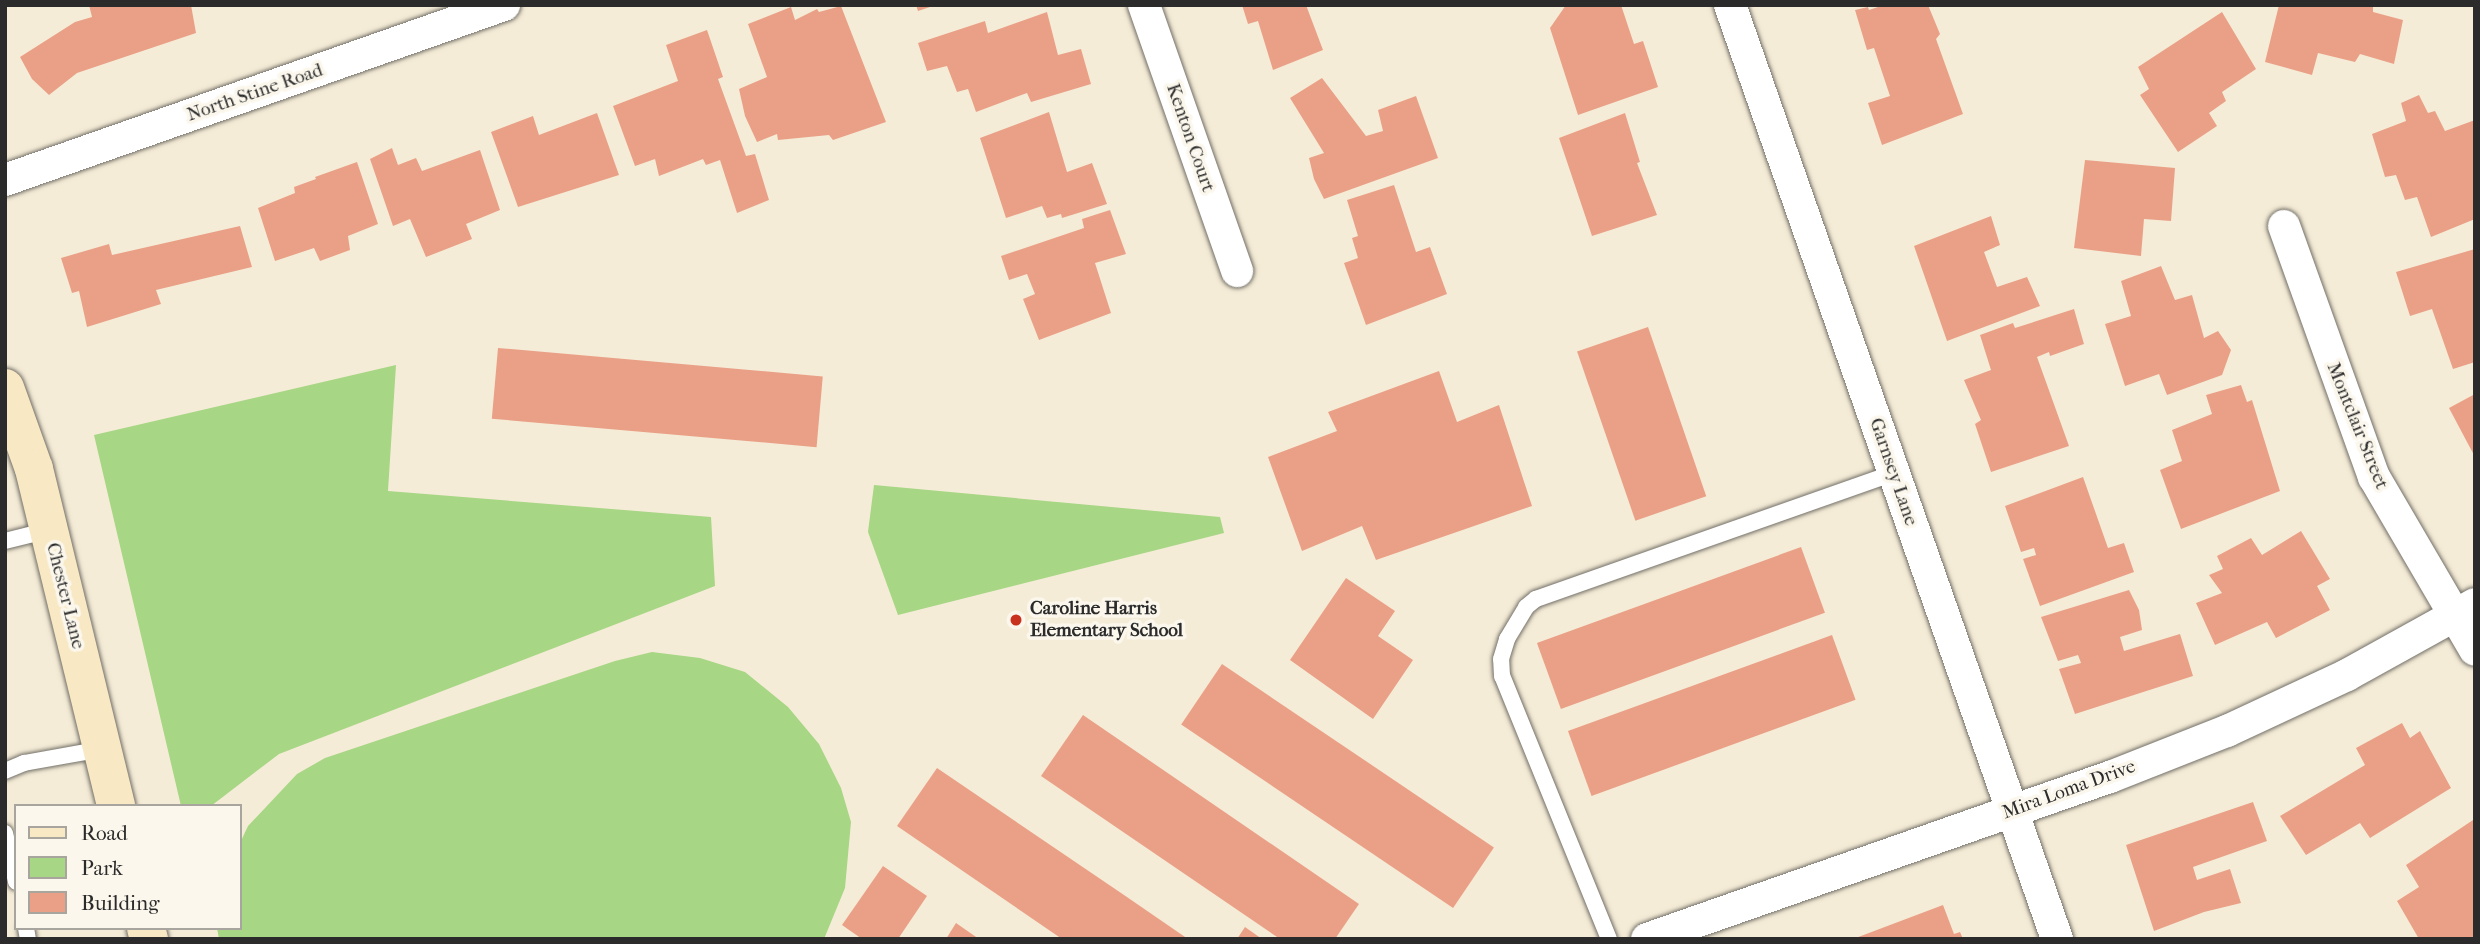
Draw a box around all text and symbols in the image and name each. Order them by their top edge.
street label: North Stine Road [184,59,326,127]
street label: Kenton Court [1161,81,1219,195]
street label: Montclair Street [2321,359,2393,493]
street label: Garnsey Lane [1864,415,1922,529]
street label: Chester Lane [41,540,89,652]
place label: Caroline Harris Elementary School [1030,598,1183,642]
marker: Caroline Harris Elementary School [1008,612,1024,628]
street label: Mira Loma Drive [1999,755,2139,825]
legend [14,804,242,930]
text: Road [81,821,128,845]
text: Park [81,856,123,880]
text: Building [81,891,159,915]

